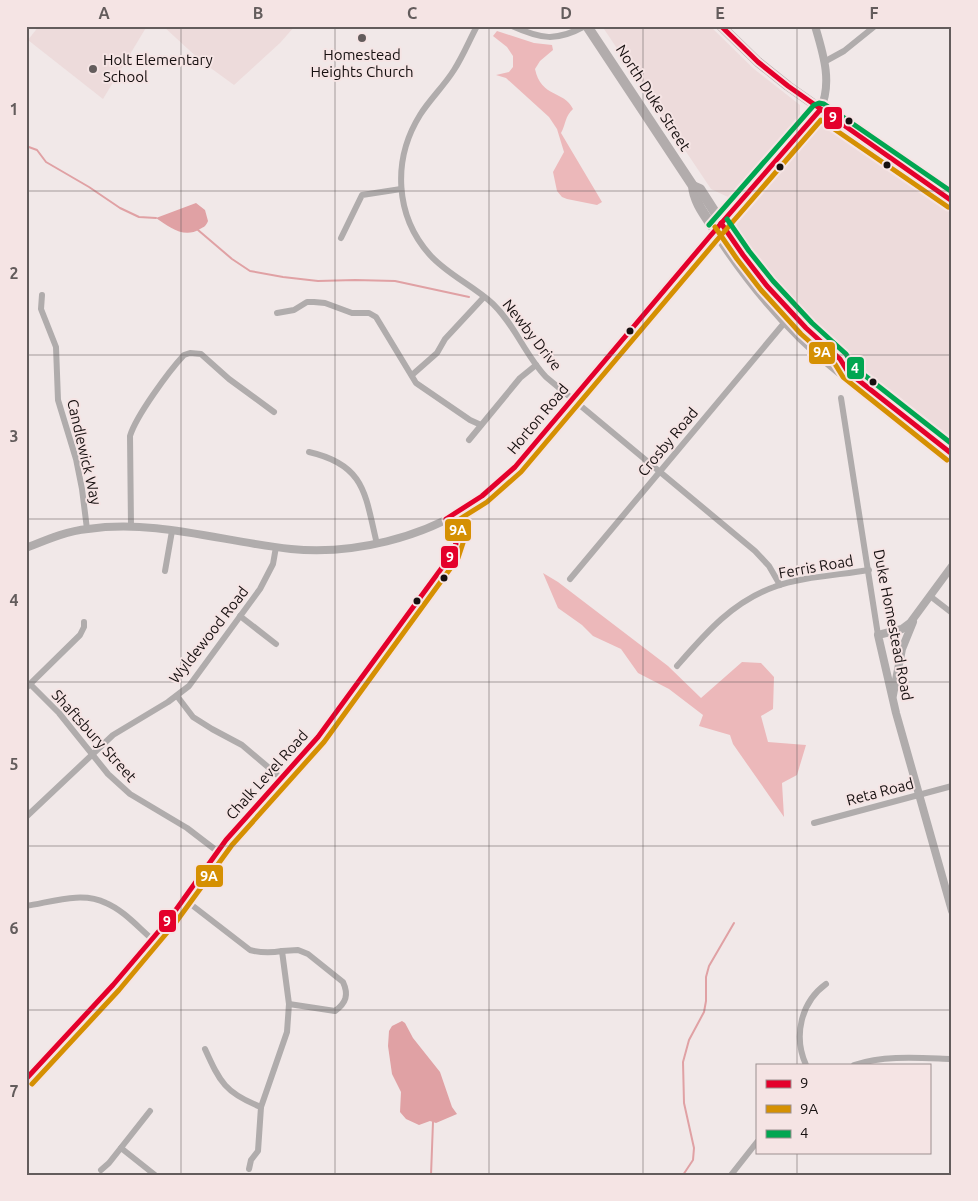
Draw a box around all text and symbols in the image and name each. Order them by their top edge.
text: A [98,4,110,22]
text: B [253,4,263,22]
text: C [407,4,417,22]
text: D [560,4,572,22]
text: E [715,4,725,22]
text: F [870,4,879,22]
marker: Homestead Heights Church [356,32,368,44]
street label: North Duke Street [613,41,694,154]
place label: Homestead Heights Church [311,46,413,80]
place label: Holt Elementary School [103,51,213,85]
marker: Holt Elementary School [87,63,99,75]
text: 1 [9,100,19,118]
line badge: 9 [823,106,843,130]
text: 9 [829,109,837,125]
unlabelled marker [844,116,854,126]
unlabelled marker [882,160,892,170]
unlabelled marker [775,162,785,172]
text: 2 [9,264,19,282]
street label: Newby Drive [499,296,565,374]
unlabelled marker [625,326,635,336]
line badge: 9A [808,341,836,365]
text: 9A [813,344,831,360]
line badge: 4 [846,356,865,380]
text: 4 [851,360,859,376]
unlabelled marker [868,377,878,387]
street label: Horton Road [503,380,572,457]
street label: Candlewick Way [64,397,105,507]
street label: Crosby Road [634,404,701,479]
text: 3 [9,427,19,445]
line badge: 9A [444,518,472,542]
text: 9A [449,522,467,538]
line badge: 9 [440,545,459,569]
street label: Duke Homestead Road [870,548,917,702]
text: 9 [446,549,454,565]
street label: Ferris Road [777,552,855,581]
unlabelled marker [439,573,449,583]
street label: Wyldewood Road [166,583,252,686]
text: 4 [9,591,19,609]
unlabelled marker [412,596,422,606]
street label: Shaftsbury Street [49,686,140,785]
street label: Chalk Level Road [222,727,311,823]
text: 5 [9,755,19,773]
street label: Reta Road [844,774,915,809]
line badge: 9A [195,864,224,888]
text: 9A [200,868,218,884]
line badge: 9 [158,909,177,933]
text: 9 [163,913,171,929]
text: 6 [9,919,19,937]
legend [756,1064,930,1154]
text: 9 [800,1074,808,1091]
text: 7 [9,1082,19,1100]
text: 9A [800,1100,818,1117]
text: 4 [800,1124,808,1141]

